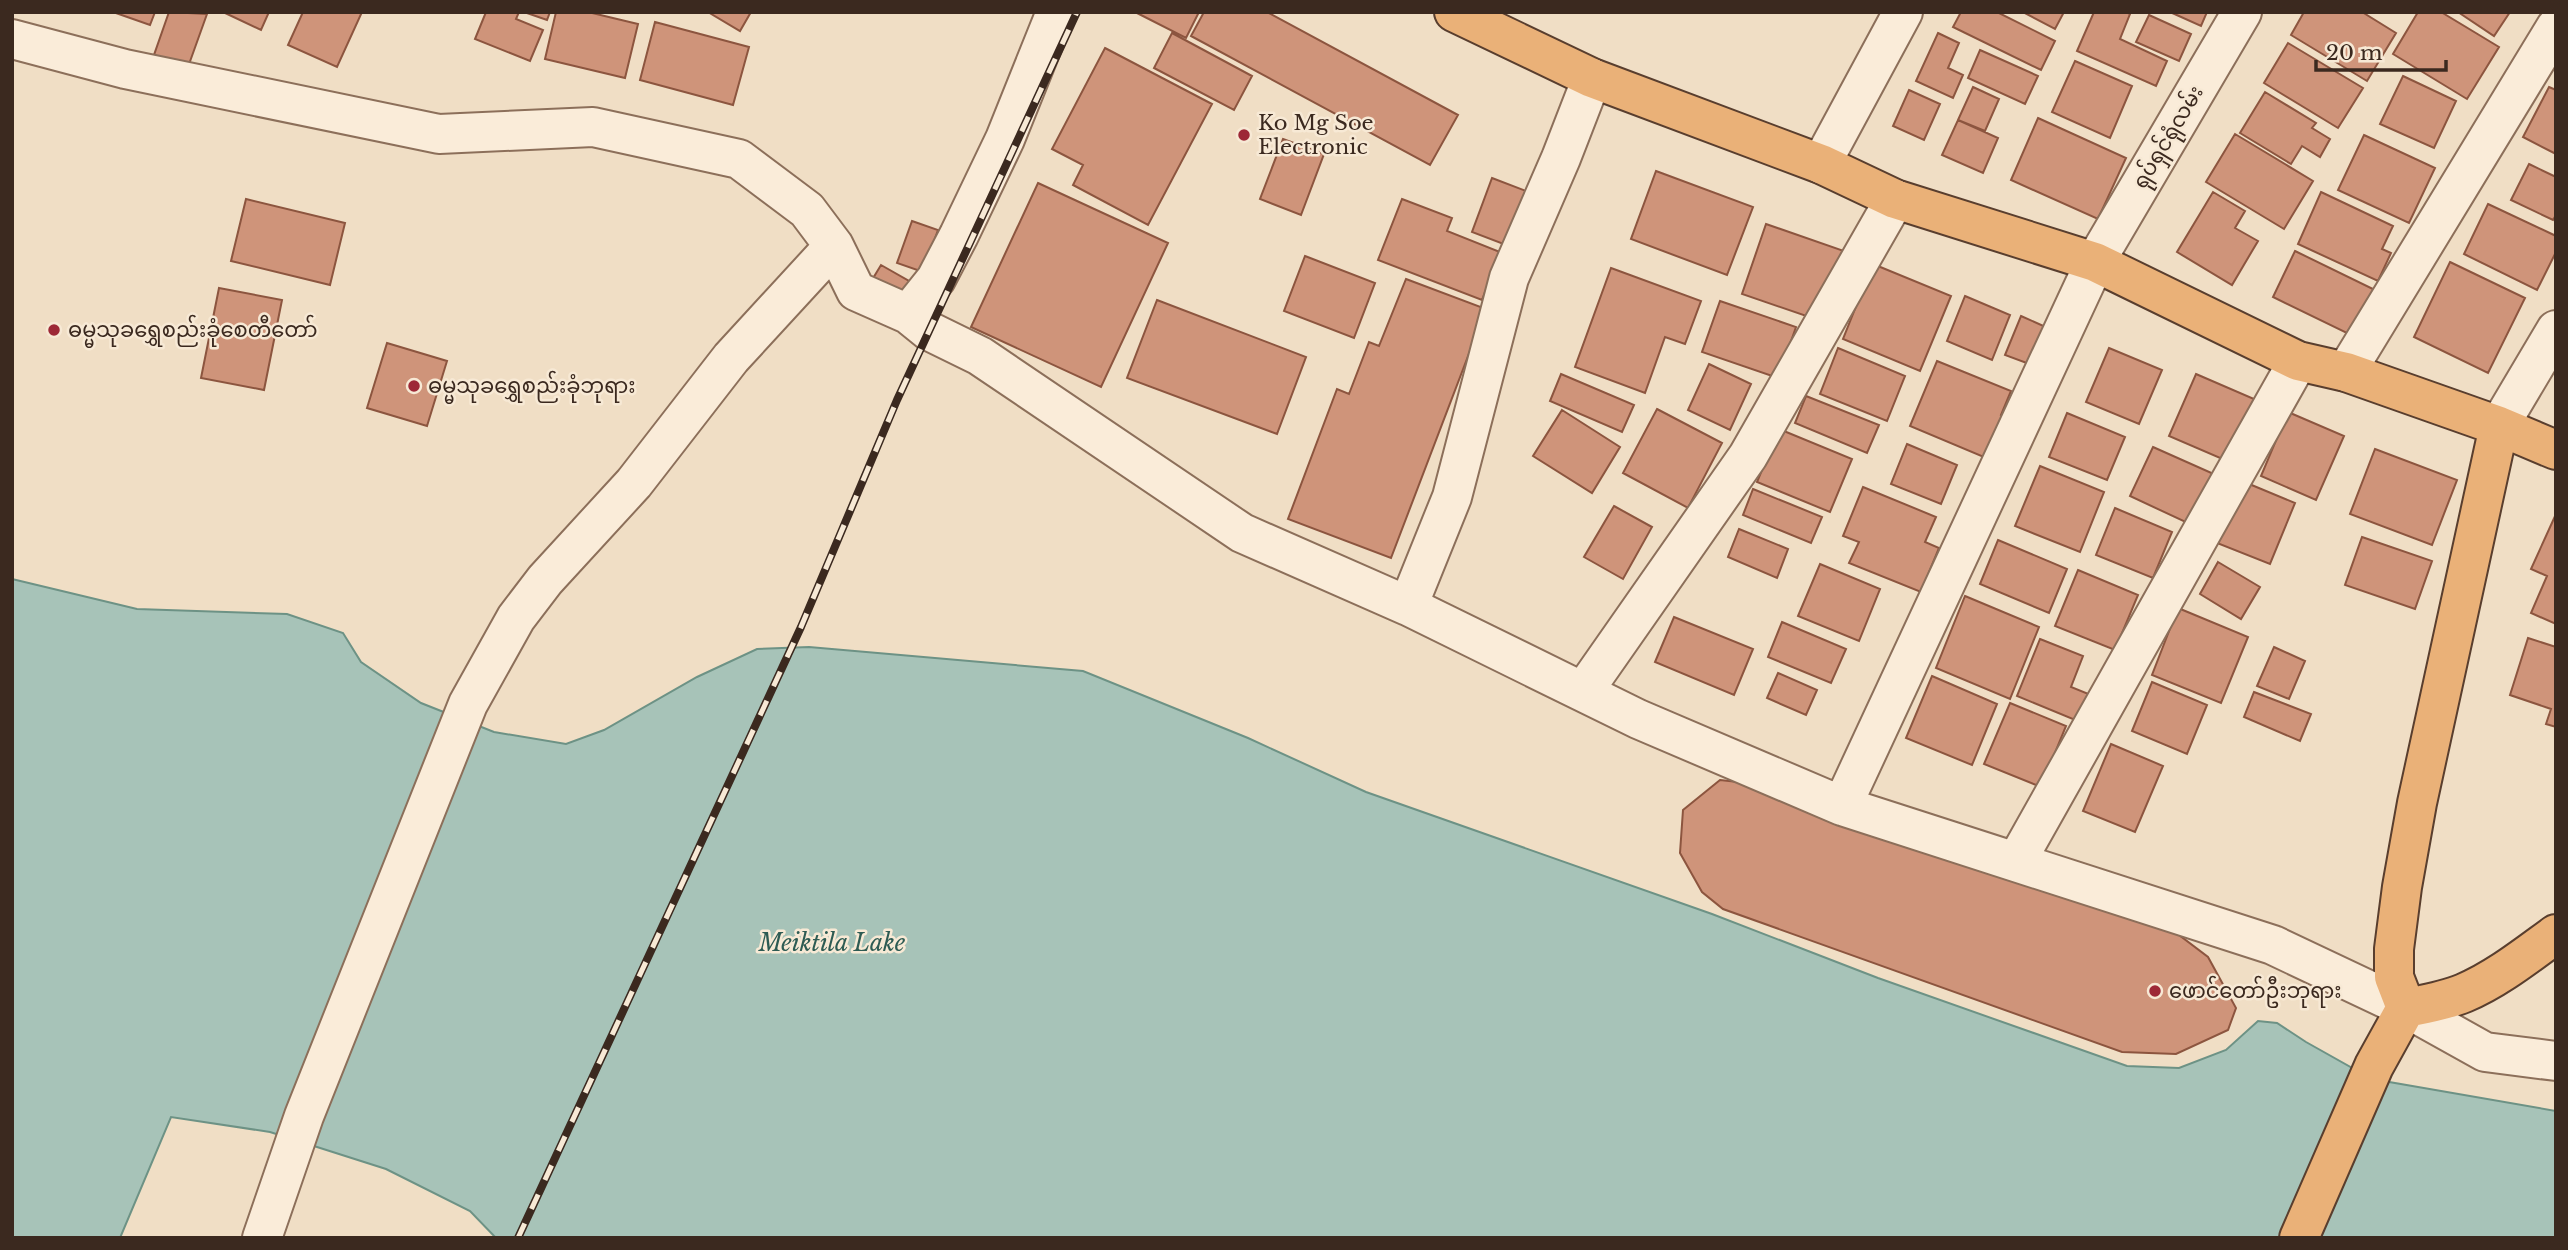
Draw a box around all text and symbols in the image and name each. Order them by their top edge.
scale bar [2316,28,2446,72]
text: 20 m [2326,40,2383,66]
street label: ရုပ်ရှင်ရုံလမ်း [2124,79,2212,195]
place label: Ko Mg Soe Electronic [1258,110,1374,160]
marker: Ko Mg Soe Electronic [1236,127,1252,143]
place label: ဓမ္မသုခရွှေစည်းခုံစေတီတော် [68,314,317,348]
marker: ဓမ္မသုခရွှေစည်းခုံစေတီတော် [46,322,62,338]
place label: ဓမ္မသုခရွှေစည်းခုံဘုရား [428,370,635,404]
marker: ဓမ္မသုခရွှေစည်းခုံဘုရား [406,378,422,394]
water label: Meiktila Lake [758,929,906,957]
place label: ဖောင်တော်ဦးဘုရား [2169,975,2342,1008]
marker: ဖောင်တော်ဦးဘုရား [2147,983,2163,999]

